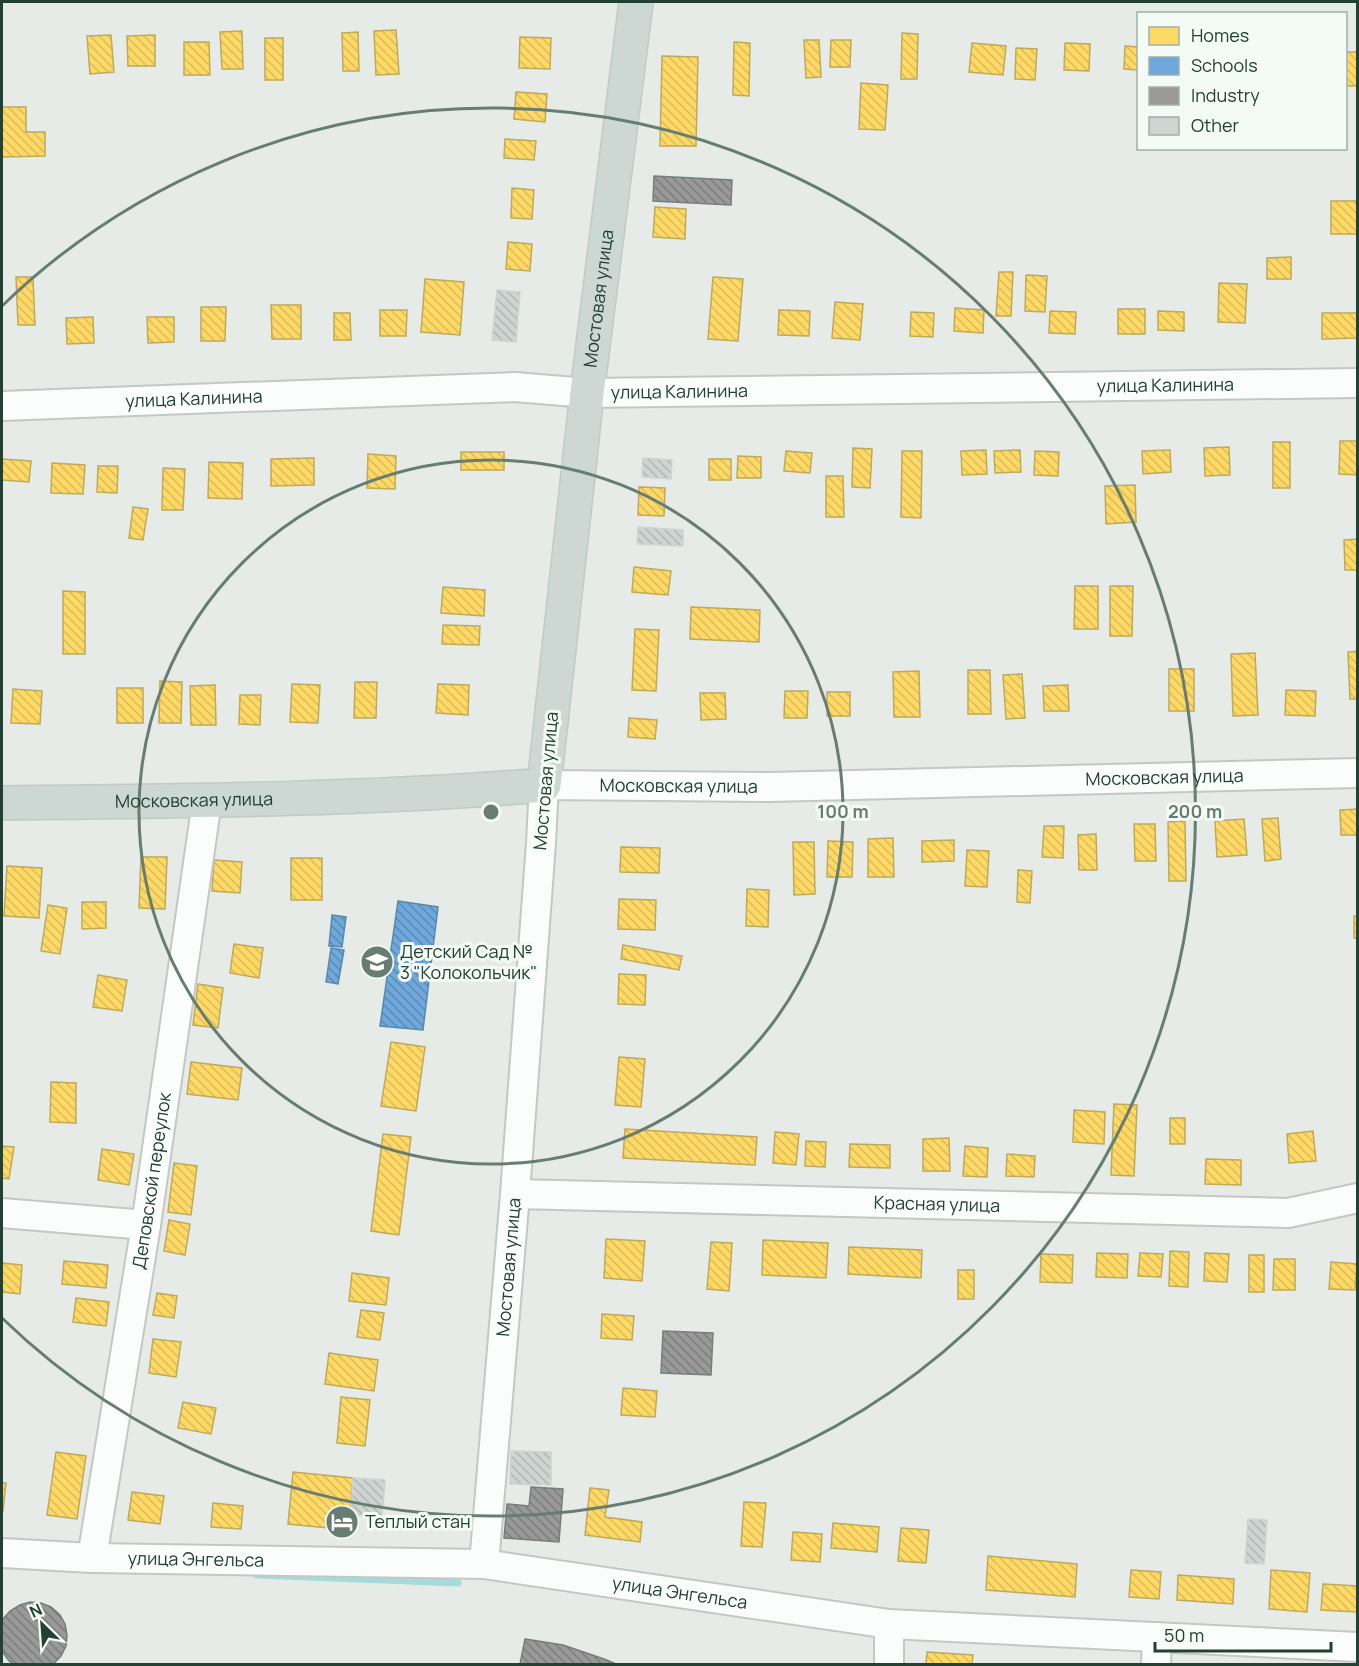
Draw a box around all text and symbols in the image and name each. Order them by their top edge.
legend [1137,12,1347,150]
text: Homes [1191,23,1249,47]
text: Schools [1191,53,1258,77]
text: Industry [1191,83,1260,107]
text: Other [1191,113,1239,137]
street label: Мостовая улица [577,228,618,369]
street label: улица Калинина [1097,372,1234,397]
street label: улица Калинина [611,378,748,404]
street label: улица Калинина [125,383,263,412]
street label: Мостовая улица [527,711,563,851]
street label: Московская улица [1085,763,1244,790]
street label: Московская улица [599,772,758,798]
street label: Московская улица [115,786,273,813]
text: 100 m [817,799,869,823]
text: 200 m [1168,799,1222,823]
centre of rings [481,802,501,822]
place label: Детский Сад № 3 "Колокольчик" [400,939,537,984]
school or university icon: Детский Сад № 3 "Колокольчик" [359,944,395,980]
street label: Деповской переулок [126,1090,176,1271]
street label: Красная улица [873,1190,1000,1217]
street label: Мостовая улица [490,1197,526,1337]
hotel icon: Теплый стан [324,1504,360,1540]
place label: Теплый стан [365,1509,471,1533]
street label: улица Энгельса [127,1546,264,1572]
street label: улица Энгельса [611,1570,749,1614]
north arrow [12,1594,72,1654]
text: N [26,1598,46,1623]
scale bar [1155,1615,1330,1653]
text: 50 m [1164,1623,1204,1647]

